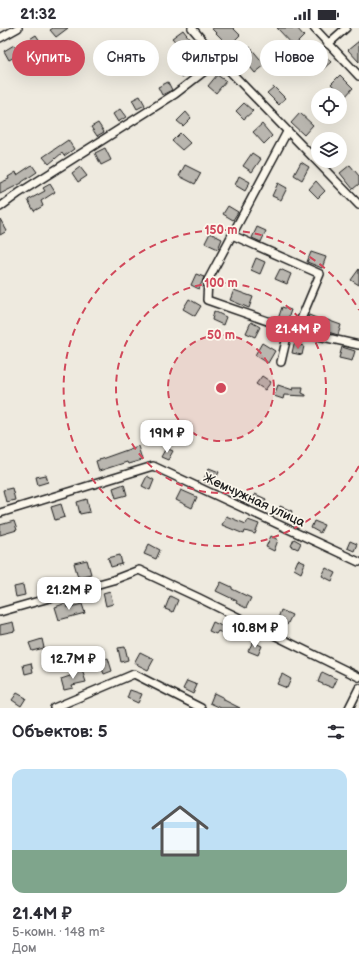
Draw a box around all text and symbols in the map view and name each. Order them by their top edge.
text: 21:32 [20,5,56,24]
chip: Купить [12,40,85,76]
chip: Снять [93,40,159,76]
chip: Фильтры [167,40,252,76]
chip: Новое [260,40,328,76]
map controls [311,88,347,168]
button: locate [311,88,347,124]
button: layers [311,132,347,168]
text: 150 m [205,223,237,238]
text: 100 m [204,276,238,291]
pin: 21.4M ₽ [261,316,335,350]
text: 21.4M ₽ [275,321,321,337]
text: 50 m [207,328,235,343]
centre of rings [214,381,228,395]
pin: 19M ₽ [139,420,195,454]
text: 19M ₽ [149,425,185,441]
street label: Жемчужная улица [200,469,308,531]
pin: 21.2M ₽ [32,577,106,611]
text: 21.2M ₽ [46,582,92,598]
pin: 10.8M ₽ [218,615,292,649]
text: 10.8M ₽ [232,620,278,636]
pin: 12.7M ₽ [36,646,110,680]
text: 12.7M ₽ [50,651,96,667]
icon: filters [325,721,347,743]
text: Объектов: 5 [12,722,108,742]
icon: home [144,795,216,867]
text: 21.4M ₽ [12,904,72,924]
text: 5-комн. · 148 m² [12,924,105,940]
text: Дом [12,940,37,956]

